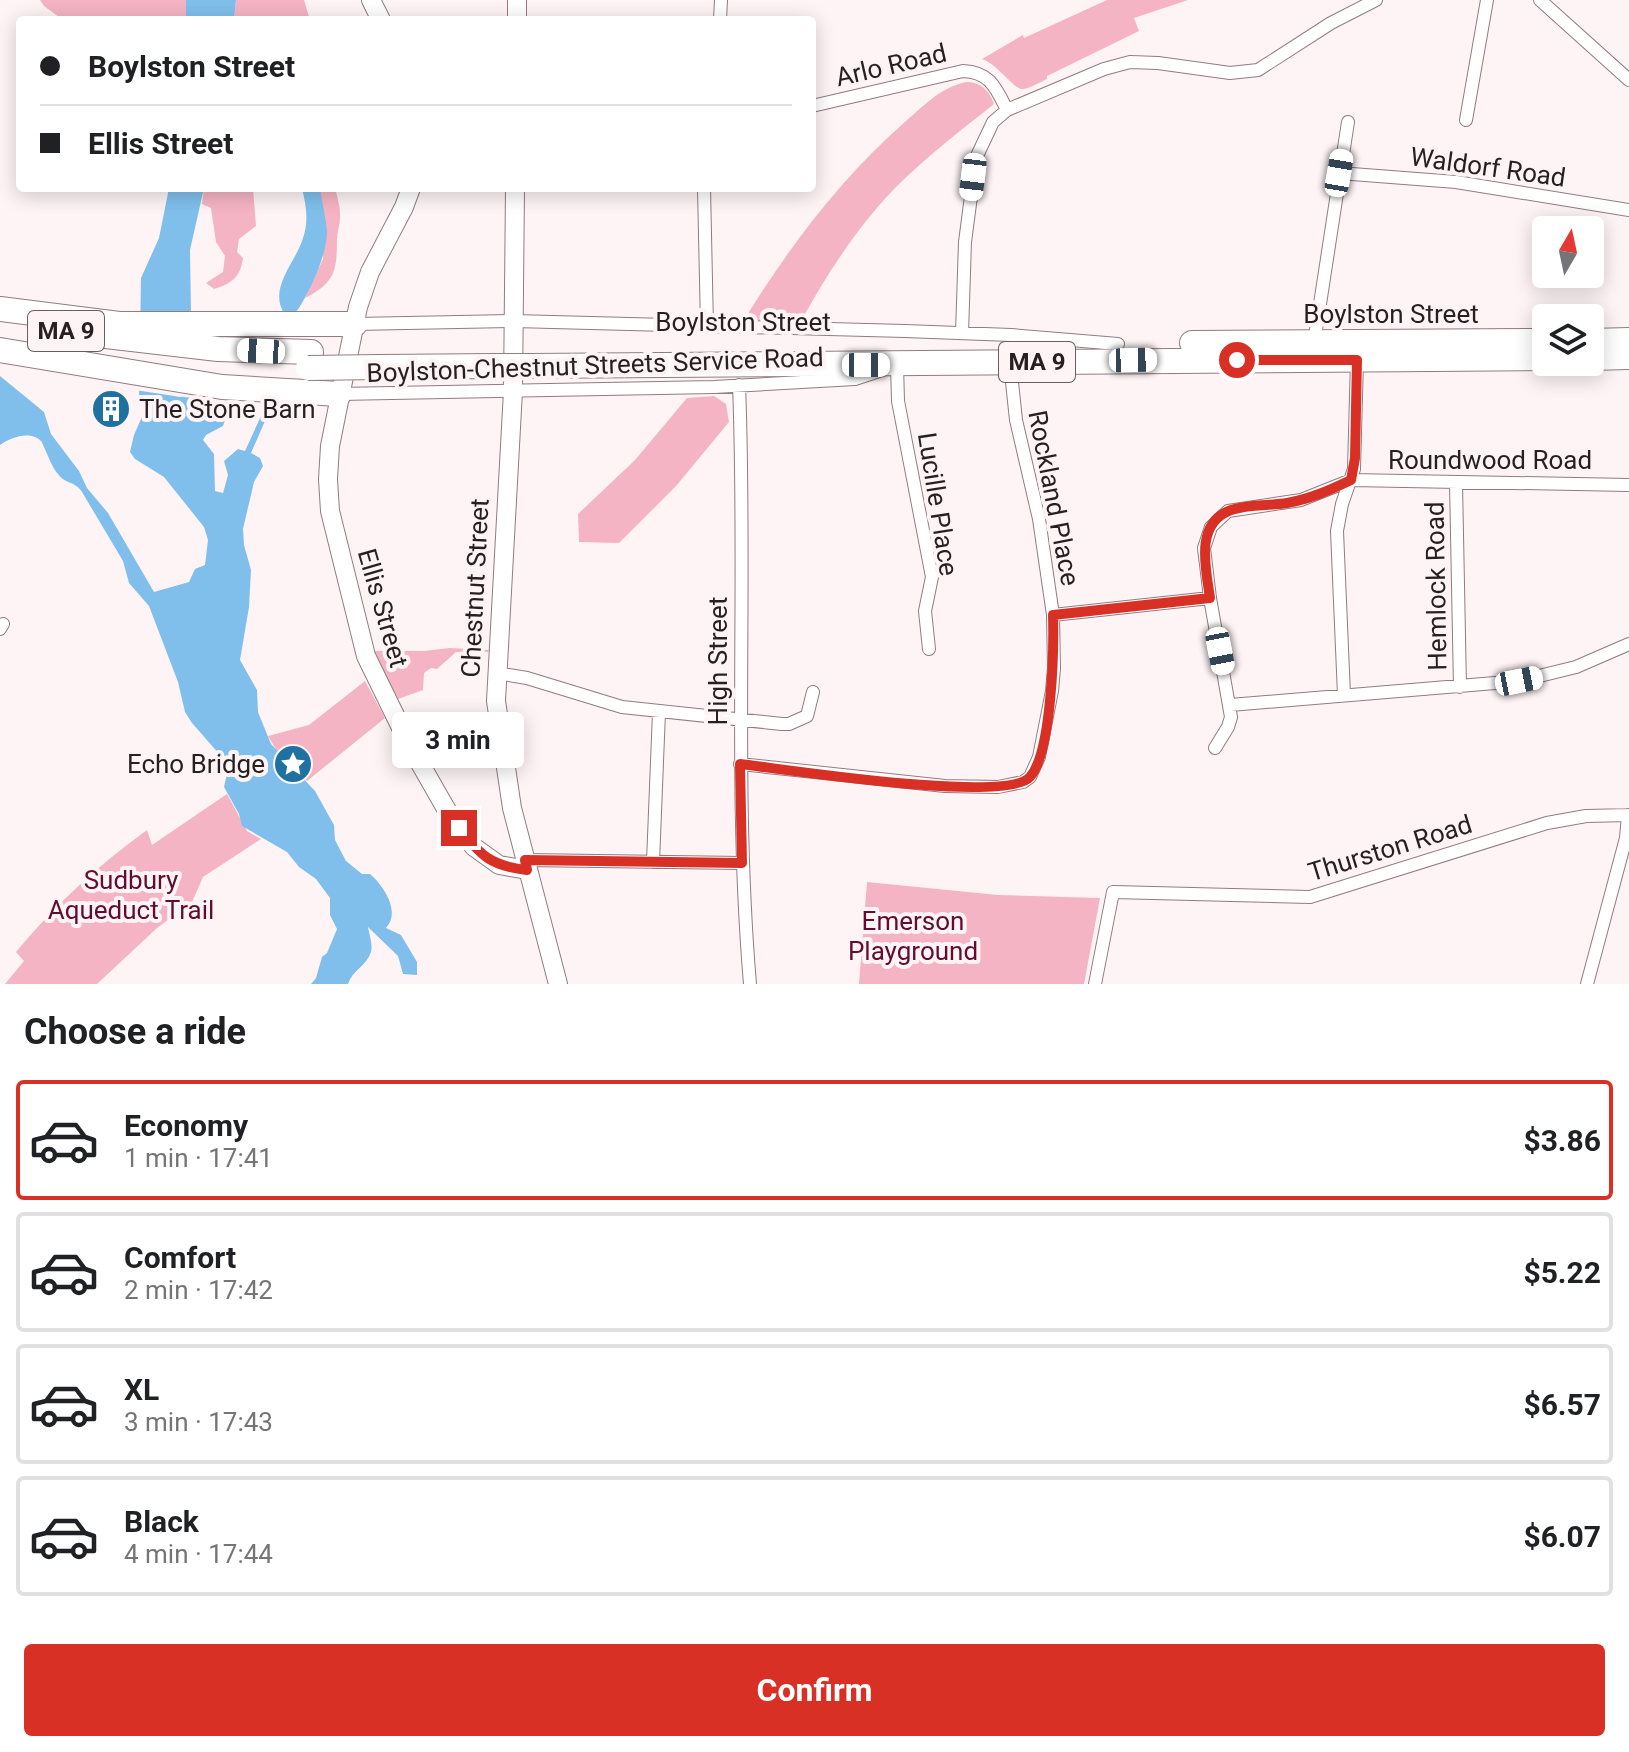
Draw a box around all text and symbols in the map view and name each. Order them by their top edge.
street label: Arlo Road [833,38,949,92]
text: Boylston Street [88,49,295,84]
text: Ellis Street [88,126,233,161]
street label: Waldorf Road [1408,141,1568,193]
car [1323,147,1355,199]
car [958,152,988,202]
north arrow [1532,216,1604,288]
map controls [1532,216,1604,376]
street label: Boylston Street [1303,299,1479,329]
button: layers [1532,304,1604,376]
street label: Boylston Street [655,307,831,337]
road number: MA 9 [28,311,104,351]
car [236,338,286,364]
street label: Boylston-Chestnut Streets Service Road [366,342,824,388]
road number: MA 9 [999,342,1075,382]
route start [1219,342,1255,378]
car [1109,348,1157,372]
car [842,353,890,377]
building icon: The Stone Barn [90,388,132,430]
place label: The Stone Barn [139,394,316,424]
street label: Rockland Place [1022,408,1086,588]
street label: Lucille Place [912,430,964,578]
street label: Roundwood Road [1388,445,1592,475]
street label: Chestnut Street [455,498,495,678]
street label: Hemlock Road [1420,501,1452,671]
street label: Ellis Street [352,545,414,671]
street label: High Street [703,597,733,725]
car [1204,625,1236,677]
car [1493,665,1545,697]
callout: 3 min [393,712,525,768]
text: 3 min [425,725,491,755]
place icon: Echo Bridge [272,743,314,785]
place label: Echo Bridge [127,749,265,779]
street label: Thurston Road [1304,809,1476,887]
route end [441,810,477,846]
park label: Sudbury Aqueduct Trail [48,865,214,925]
park label: Emerson Playground [848,906,978,966]
text: Choose a ride [24,1011,246,1053]
icon: car [28,1104,100,1176]
text: Economy [124,1108,248,1143]
text: $3.86 [1523,1123,1601,1158]
text: 1 min · 17:41 [124,1143,273,1173]
icon: car [28,1236,100,1308]
text: Comfort [124,1240,236,1275]
text: $5.22 [1523,1255,1601,1290]
text: 2 min · 17:42 [124,1275,273,1305]
icon: car [28,1368,100,1440]
text: XL [124,1372,159,1407]
text: $6.57 [1523,1387,1601,1422]
text: 3 min · 17:43 [124,1407,273,1437]
icon: car [28,1500,100,1572]
text: Black [124,1504,199,1539]
text: $6.07 [1523,1519,1601,1554]
text: 4 min · 17:44 [124,1539,273,1569]
button: Confirm [24,1644,1605,1736]

